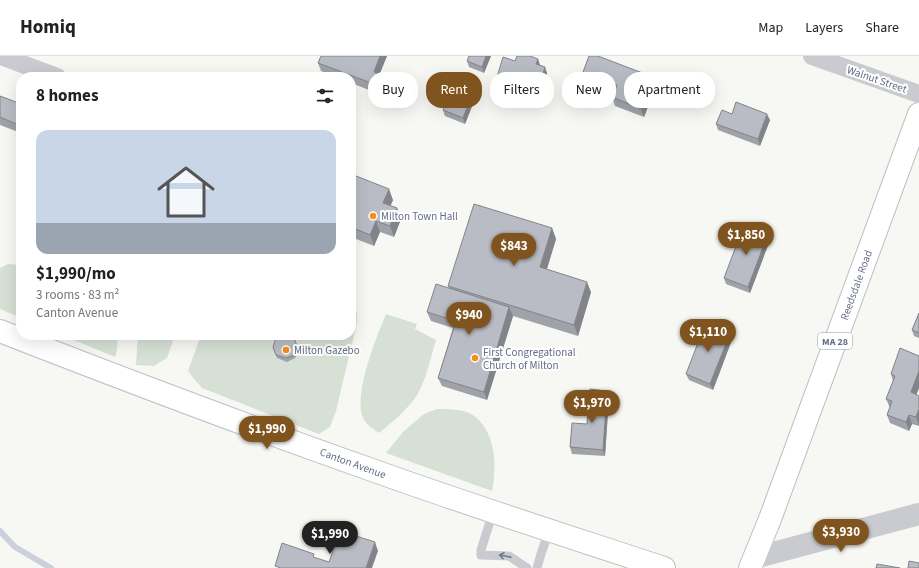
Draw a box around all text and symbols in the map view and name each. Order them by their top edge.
text: Homiq [20,14,76,41]
text: Map [758,18,783,38]
text: Layers [805,18,843,38]
text: Share [865,18,899,38]
street label: Walnut Street [845,62,909,97]
chip: Buy [368,72,418,108]
chip: Rent [426,72,482,108]
chip: Filters [490,72,554,108]
chip: New [562,72,616,108]
chip: Apartment [624,72,715,108]
text: 8 homes [36,84,98,108]
icon: filters [314,85,336,107]
icon: home [150,156,222,228]
place label: Milton Town Hall [381,209,458,224]
marker: Milton Town Hall [368,211,378,221]
pin: $1,850 [713,222,779,256]
text: $1,850 [727,226,765,244]
pin: $843 [490,233,538,267]
text: $843 [500,237,528,255]
street label: Reedsdale Road [837,248,876,322]
text: $1,990/mo [36,262,116,286]
text: 3 rooms · 83 m² [36,286,119,304]
pin: $940 [445,302,493,336]
text: Canton Avenue [36,304,118,322]
text: $940 [455,306,483,324]
pin: $1,110 [675,319,741,353]
text: $1,110 [689,323,727,341]
road number: MA 28 [818,333,852,349]
place label: Milton Gazebo [294,343,360,358]
marker: Milton Gazebo [281,345,291,355]
place label: First Congregational Church of Milton [483,345,576,373]
marker: First Congregational Church of Milton [470,353,480,363]
pin: $1,970 [559,390,625,424]
text: $1,970 [573,394,611,412]
pin: $1,990 [234,416,300,450]
text: $1,990 [248,420,286,438]
street label: Canton Avenue [318,445,389,483]
pin: $3,930 [808,519,874,553]
pin: $1,990 [297,521,363,555]
text: $3,930 [822,523,860,541]
text: $1,990 [311,525,349,543]
one-way arrow [499,552,512,560]

